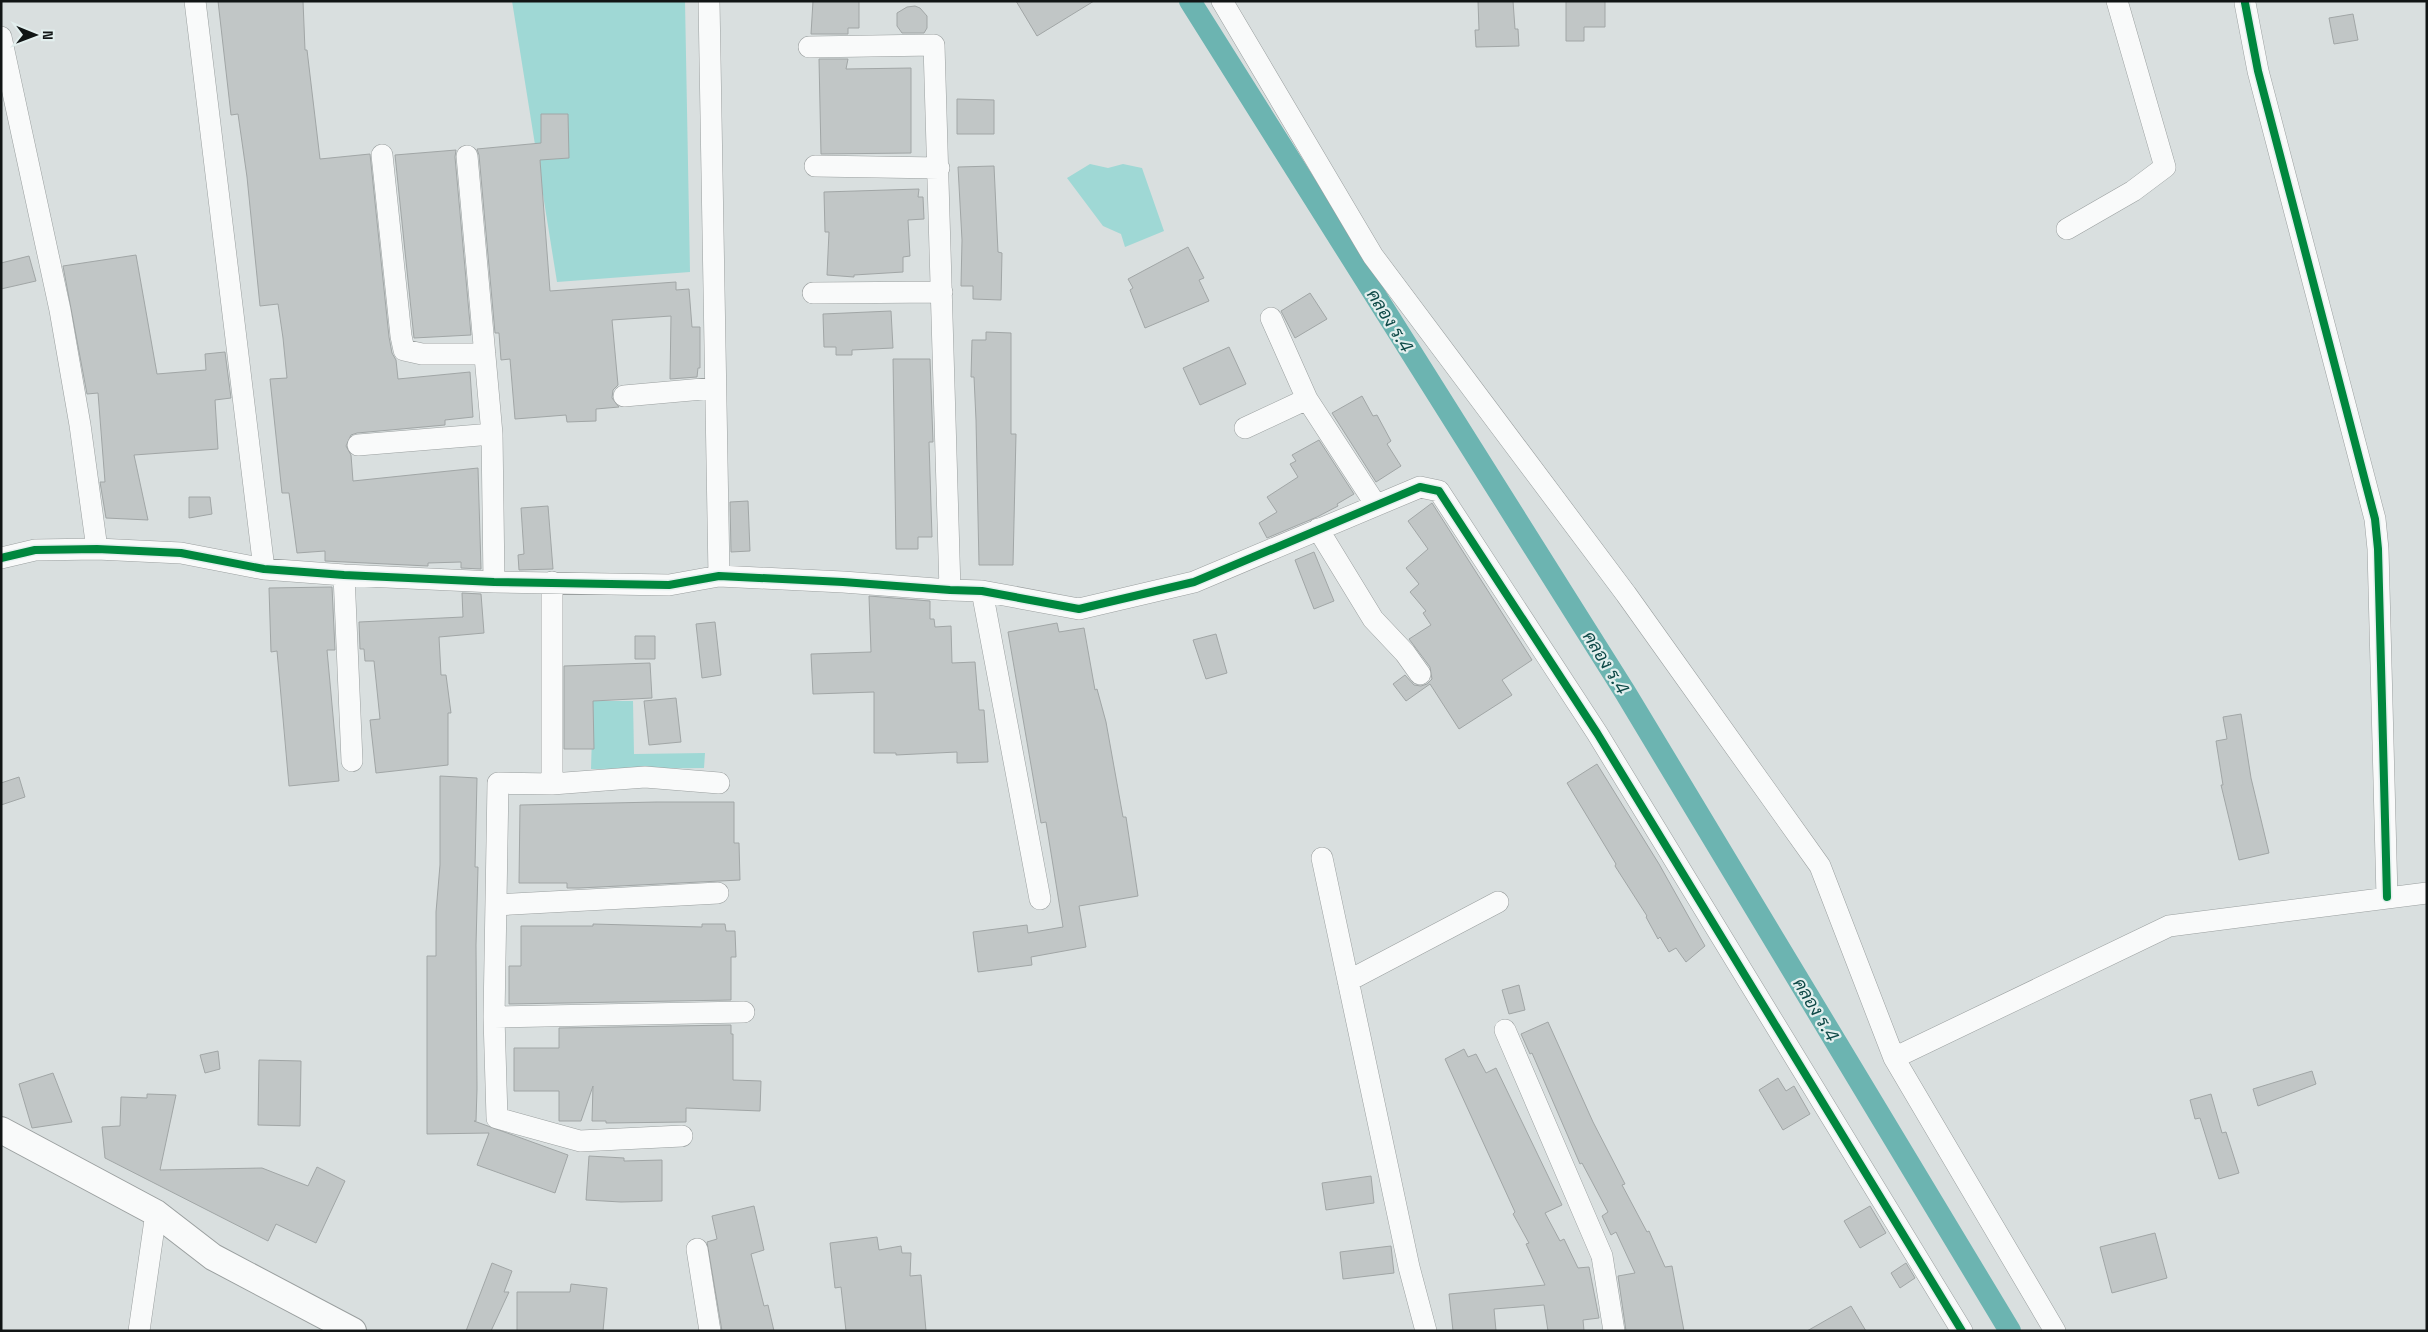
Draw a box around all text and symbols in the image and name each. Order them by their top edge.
north arrow [10,10,60,60]
text: N [39,30,57,40]
water label: คลอง ร.4 [1362,285,1418,356]
water label: คลอง ร.4 [1578,627,1634,698]
water label: คลอง ร.4 [1788,973,1844,1045]

